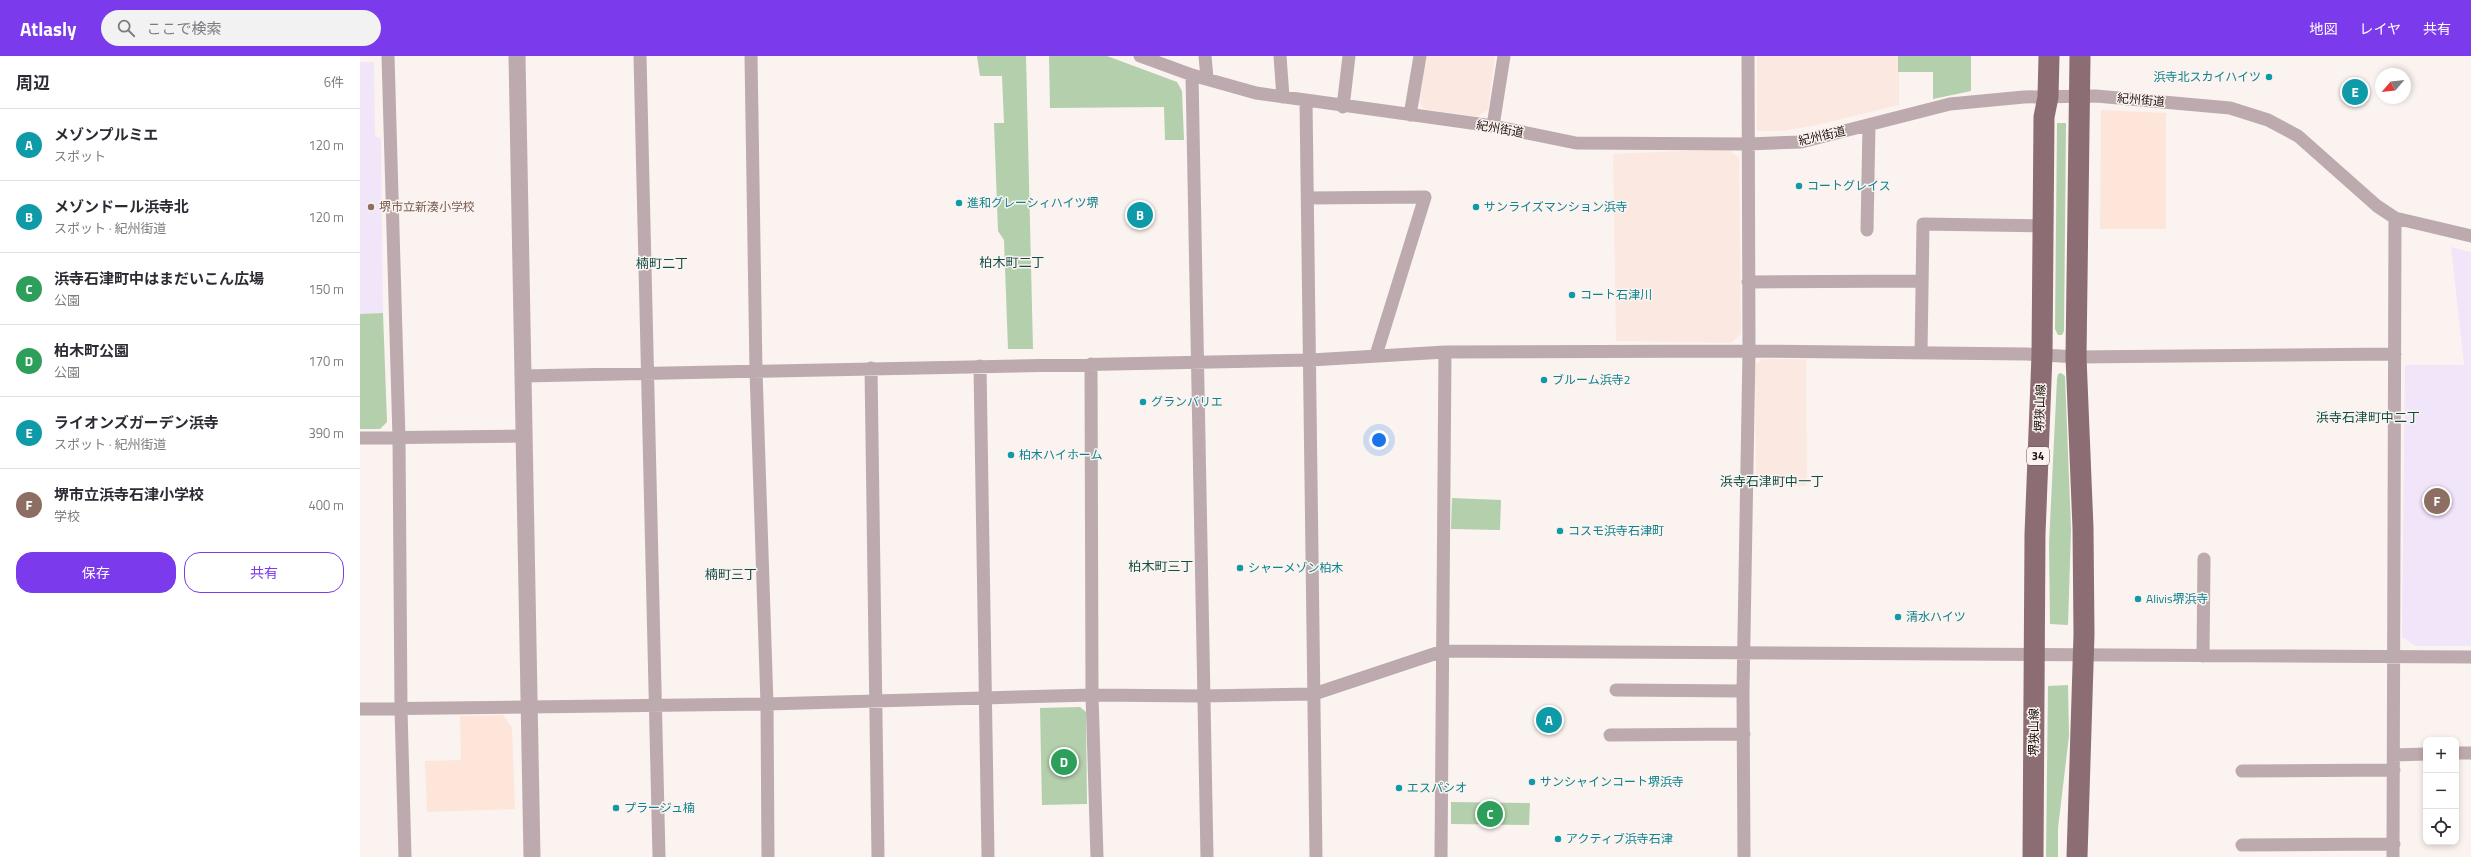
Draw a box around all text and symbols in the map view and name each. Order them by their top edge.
search box [101,10,381,46]
text: Atlasly [20,14,77,43]
icon: search [115,17,137,39]
text: ここで検索 [147,17,222,40]
text: 地図 [2309,18,2337,39]
text: レイヤ [2359,18,2401,39]
text: 共有 [2423,18,2451,39]
place label: 浜寺北スカイハイツ [2153,67,2261,86]
north arrow [2375,68,2411,104]
text: 周辺 [16,70,50,96]
text: 6件 [324,72,344,92]
marker: 浜寺北スカイハイツ [2264,72,2274,82]
pin: E [2342,77,2368,107]
street label: 紀州街道 [2116,88,2166,111]
street label: 紀州街道 [1475,115,1525,142]
street label: 紀州街道 [1796,121,1847,150]
text: メゾンプルミエ [54,123,159,146]
text: A [25,135,33,155]
text: 120 m [308,135,344,155]
text: スポット [54,146,106,166]
place label: コートグレイス [1807,176,1891,195]
marker: コートグレイス [1794,181,1804,191]
place label: 進和グレーシィハイツ堺 [967,193,1099,212]
text: メゾンドール浜寺北 [54,195,189,218]
place label: 堺市立新湊小学校 [379,197,475,216]
place label: サンライズマンション浜寺 [1484,197,1628,216]
marker: 進和グレーシィハイツ堺 [954,198,964,208]
pin: B [1127,200,1153,230]
marker: 堺市立新湊小学校 [366,202,376,212]
marker: サンライズマンション浜寺 [1471,202,1481,212]
text: B [25,207,33,227]
text: 120 m [308,207,344,227]
text: スポット · 紀州街道 [54,218,167,238]
district label: 柏木町二丁 [979,252,1045,272]
district label: 楠町二丁 [636,253,688,273]
text: 浜寺石津町中はまだいこん広場 [54,267,264,290]
text: C [25,279,33,299]
text: 150 m [308,279,344,299]
place label: コート石津川 [1580,285,1652,304]
text: 公園 [54,290,80,310]
marker: コート石津川 [1567,290,1577,300]
text: 柏木町公園 [54,339,129,362]
text: D [25,351,33,371]
text: 170 m [308,351,344,371]
text: 公園 [54,362,80,382]
place label: ブルーム浜寺2 [1552,370,1630,389]
marker: ブルーム浜寺2 [1539,375,1549,385]
street label: 堺狭山線 [2029,384,2050,432]
place label: グランバリエ [1151,392,1223,411]
marker: グランバリエ [1138,397,1148,407]
district label: 浜寺石津町中二丁 [2316,407,2420,427]
text: ライオンズガーデン浜寺 [54,411,219,434]
text: E [25,423,33,443]
text: 390 m [308,423,344,443]
your location [1369,430,1389,450]
text: スポット · 紀州街道 [54,434,167,454]
place label: 柏木ハイホーム [1019,445,1102,464]
road number: 34 [2027,447,2049,465]
marker: 柏木ハイホーム [1006,450,1016,460]
district label: 浜寺石津町中一丁 [1720,471,1824,491]
text: 堺市立浜寺石津小学校 [54,483,204,506]
pin: F [2424,486,2450,516]
text: F [26,495,32,515]
text: 400 m [308,495,344,515]
text: 学校 [54,506,80,526]
place label: コスモ浜寺石津町 [1568,521,1664,540]
marker: コスモ浜寺石津町 [1555,526,1565,536]
button: 保存 [16,552,176,593]
button: 共有 [184,552,344,593]
district label: 柏木町三丁 [1128,556,1194,576]
place label: シャーメゾン柏木 [1248,558,1344,577]
marker: シャーメゾン柏木 [1235,563,1245,573]
district label: 楠町三丁 [705,564,757,584]
place label: Alivis堺浜寺 [2146,589,2209,608]
marker: Alivis堺浜寺 [2133,594,2143,604]
place label: 清水ハイツ [1906,607,1966,626]
marker: 清水ハイツ [1893,612,1903,622]
pin: A [1536,705,1562,735]
street label: 堺狭山線 [2024,708,2043,756]
map controls [2423,737,2459,845]
button: + [2423,737,2459,773]
pin: D [1051,747,1077,777]
place label: サンシャインコート堺浜寺 [1540,772,1684,791]
button: − [2423,773,2459,809]
marker: サンシャインコート堺浜寺 [1527,777,1537,787]
place label: エスパシオ [1407,778,1467,797]
marker: エスパシオ [1394,783,1404,793]
place label: プラージュ楠 [624,798,695,817]
pin: C [1477,799,1503,829]
marker: プラージュ楠 [611,803,621,813]
button: locate [2423,809,2459,845]
place label: アクティブ浜寺石津 [1566,829,1673,848]
marker: アクティブ浜寺石津 [1553,834,1563,844]

